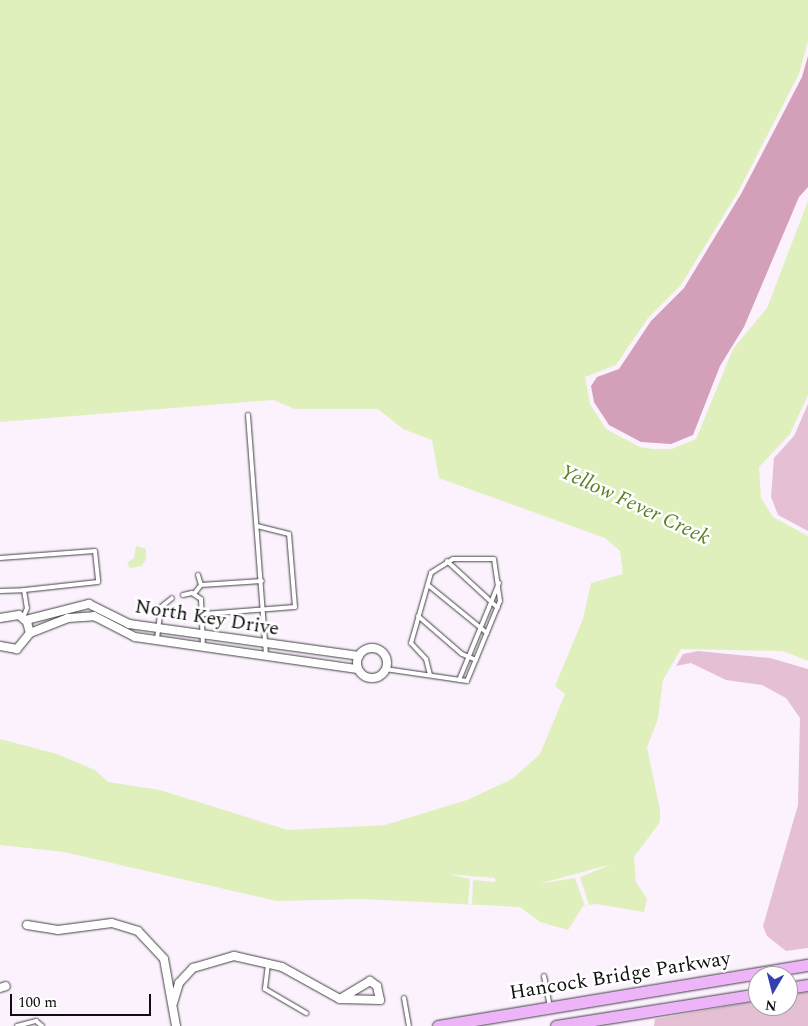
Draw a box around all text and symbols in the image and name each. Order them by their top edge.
water label: Yellow Fever Creek [556,459,714,551]
street label: North Key Drive [133,595,281,641]
street label: Hancock Bridge Parkway [508,947,732,1005]
north arrow [748,966,798,1016]
scale bar [12,984,154,1016]
text: 100 m [18,991,57,1014]
text: N [764,994,778,1017]

